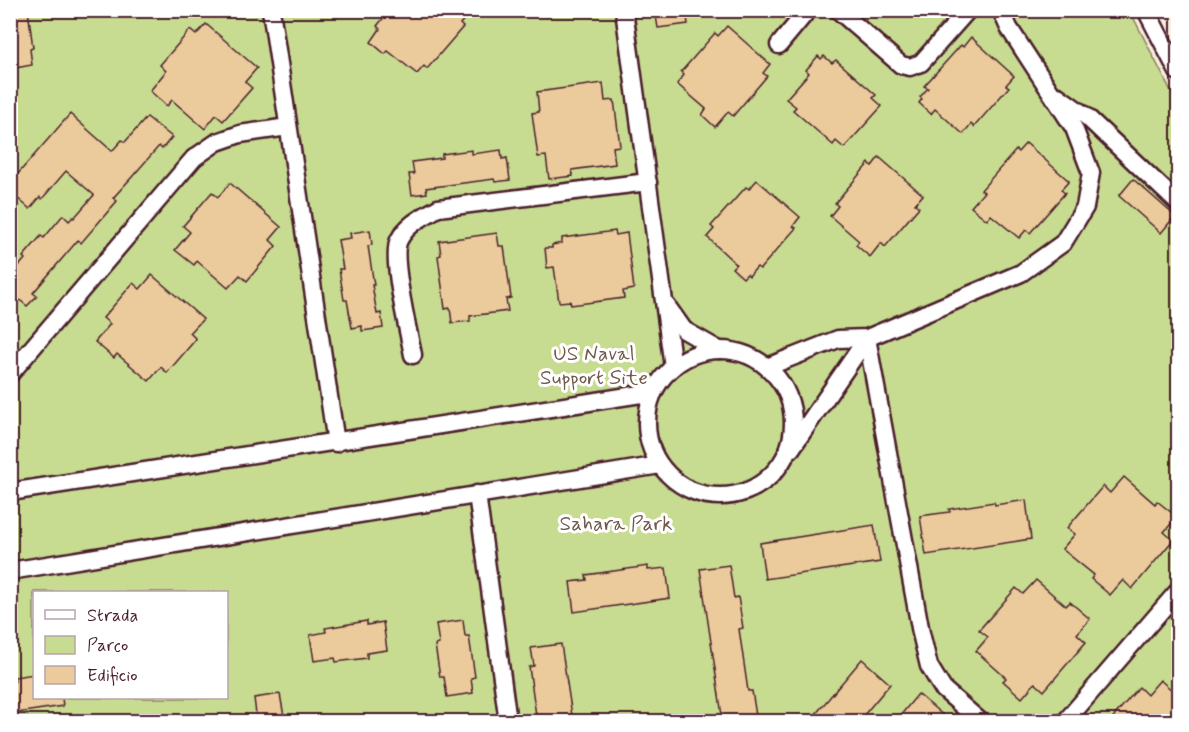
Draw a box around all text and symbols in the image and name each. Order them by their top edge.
park label: US Naval Support Site [540,340,648,392]
park label: Sahara Park [560,510,672,538]
legend [33,591,228,699]
text: Strada [87,604,138,628]
text: Parco [87,634,128,658]
text: Edificio [87,664,138,688]

